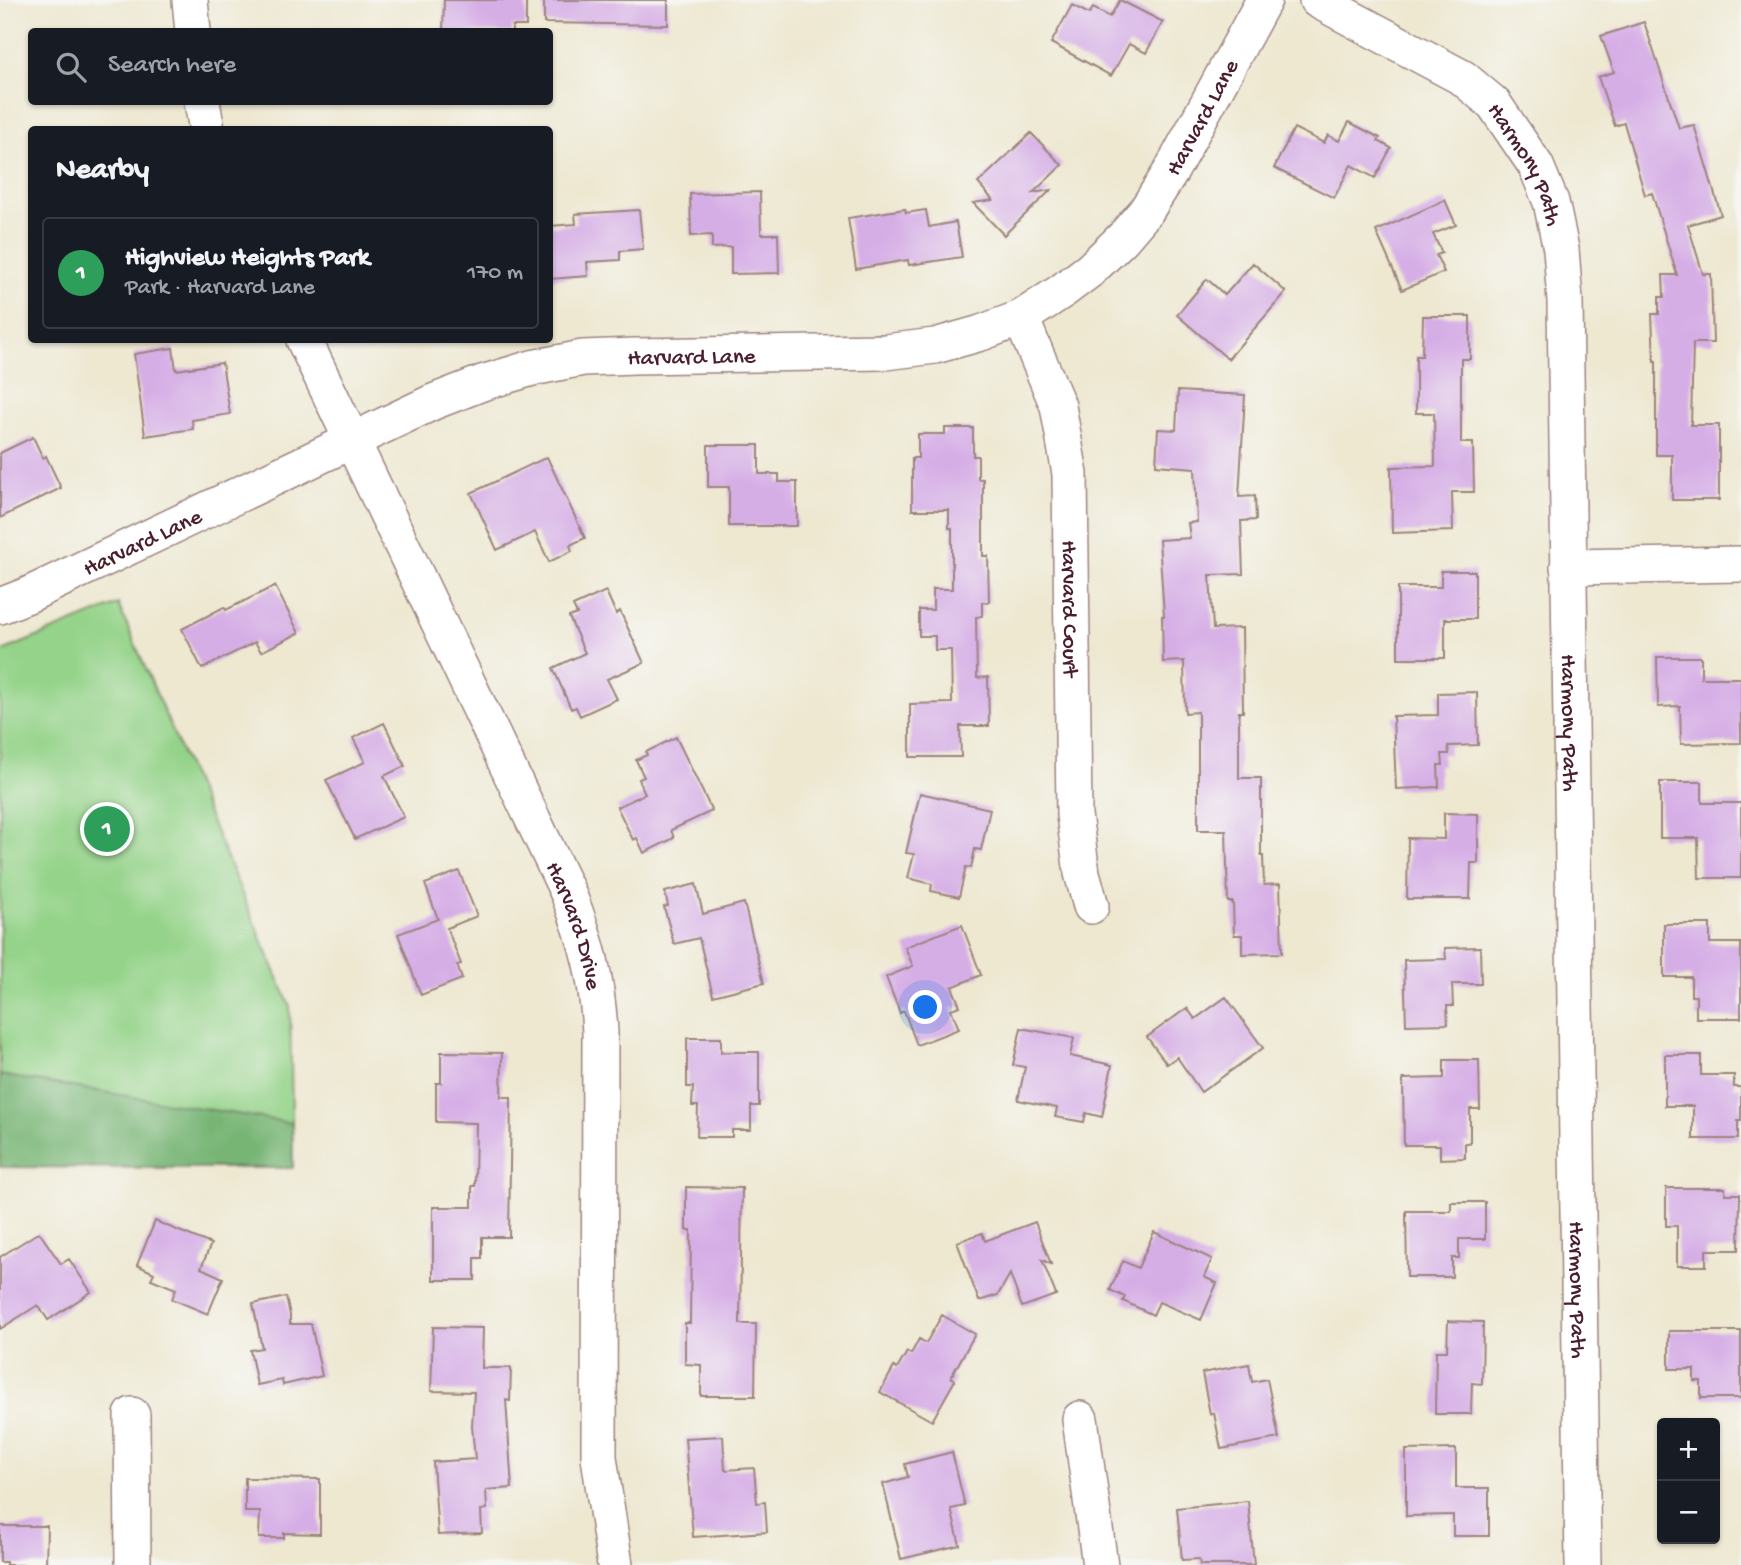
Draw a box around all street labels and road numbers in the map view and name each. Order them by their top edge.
street label: Harvard Lane [1161,55,1247,181]
street label: Harmony Path [1480,99,1566,229]
street label: Harvard Lane [627,344,757,373]
street label: Harvard Lane [80,504,208,584]
street label: Harvard Court [1054,540,1082,679]
street label: Harmony Path [1553,654,1582,792]
street label: Harvard Drive [538,858,606,993]
street label: Harmony Path [1561,1221,1590,1359]

